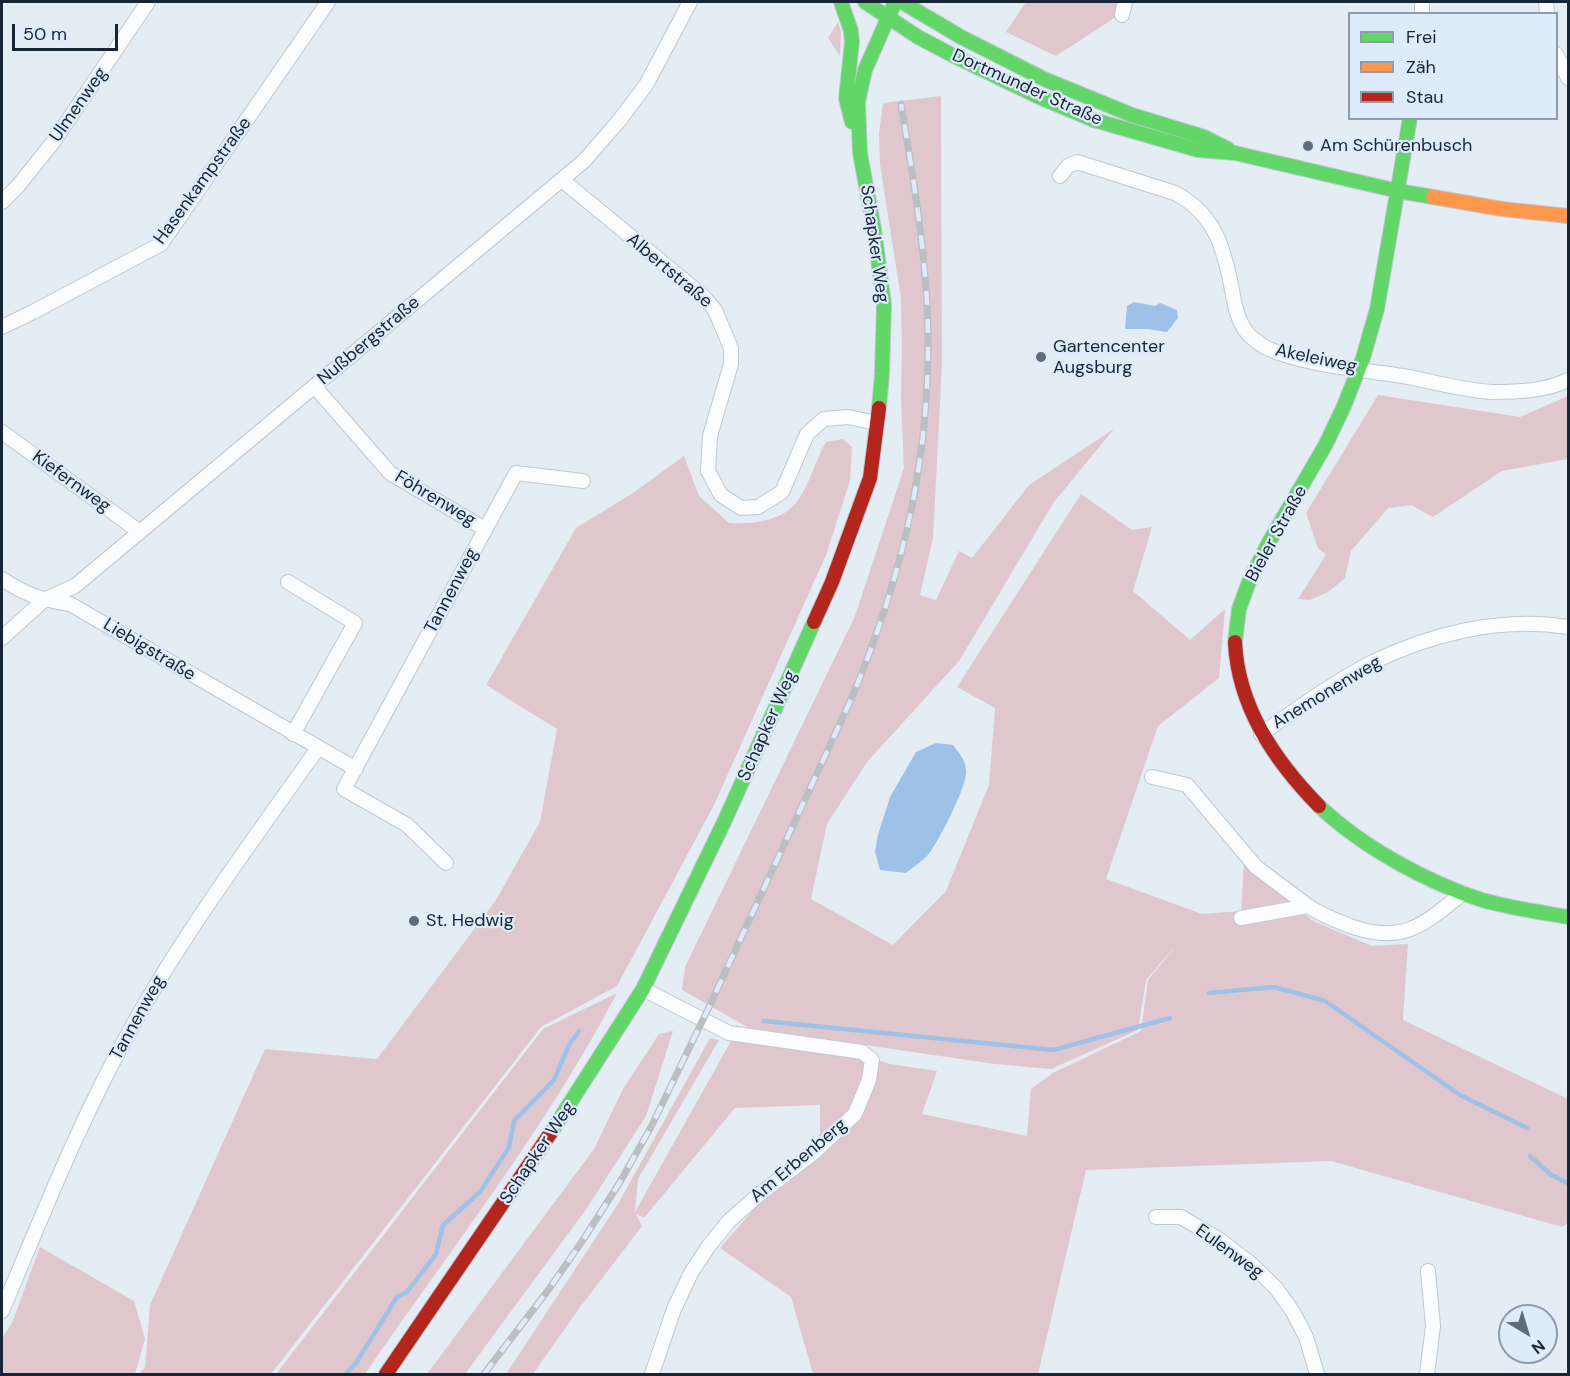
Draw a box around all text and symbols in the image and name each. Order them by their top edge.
scale bar [15,12,122,50]
legend [1348,12,1558,120]
text: 50 m [23,22,67,46]
text: Frei [1406,25,1437,49]
street label: Dortmunder Straße [949,45,1105,131]
text: Zäh [1406,55,1436,79]
street label: Ulmenweg [45,64,113,146]
text: Stau [1406,85,1444,109]
street label: Hasenkampstraße [150,113,256,249]
place label: Am Schürenbusch [1320,135,1472,157]
marker: Am Schürenbusch [1301,139,1315,153]
street label: Schapker Weg [855,184,893,304]
street label: Albertstraße [622,229,716,313]
street label: Nußbergstraße [314,292,424,390]
place label: Gartencenter Augsburg [1053,336,1165,378]
street label: Akeleiweg [1273,340,1359,378]
marker: Gartencenter Augsburg [1034,350,1048,364]
street label: Kiefernweg [28,446,114,518]
street label: Föhrenweg [391,466,479,532]
street label: Bieler Straße [1242,482,1312,586]
street label: Tannenweg [421,545,483,637]
street label: Liebigstraße [99,614,199,686]
street label: Anemonenweg [1268,652,1386,734]
street label: Schapker Weg [734,667,802,785]
place label: St. Hedwig [426,910,514,932]
marker: St. Hedwig [407,914,421,928]
street label: Tannenweg [106,972,170,1064]
street label: Schapker Weg [496,1098,580,1208]
street label: Am Erbenberg [746,1114,852,1208]
street label: Eulenweg [1191,1220,1267,1284]
north arrow [1498,1304,1558,1364]
text: N [1527,1335,1549,1359]

